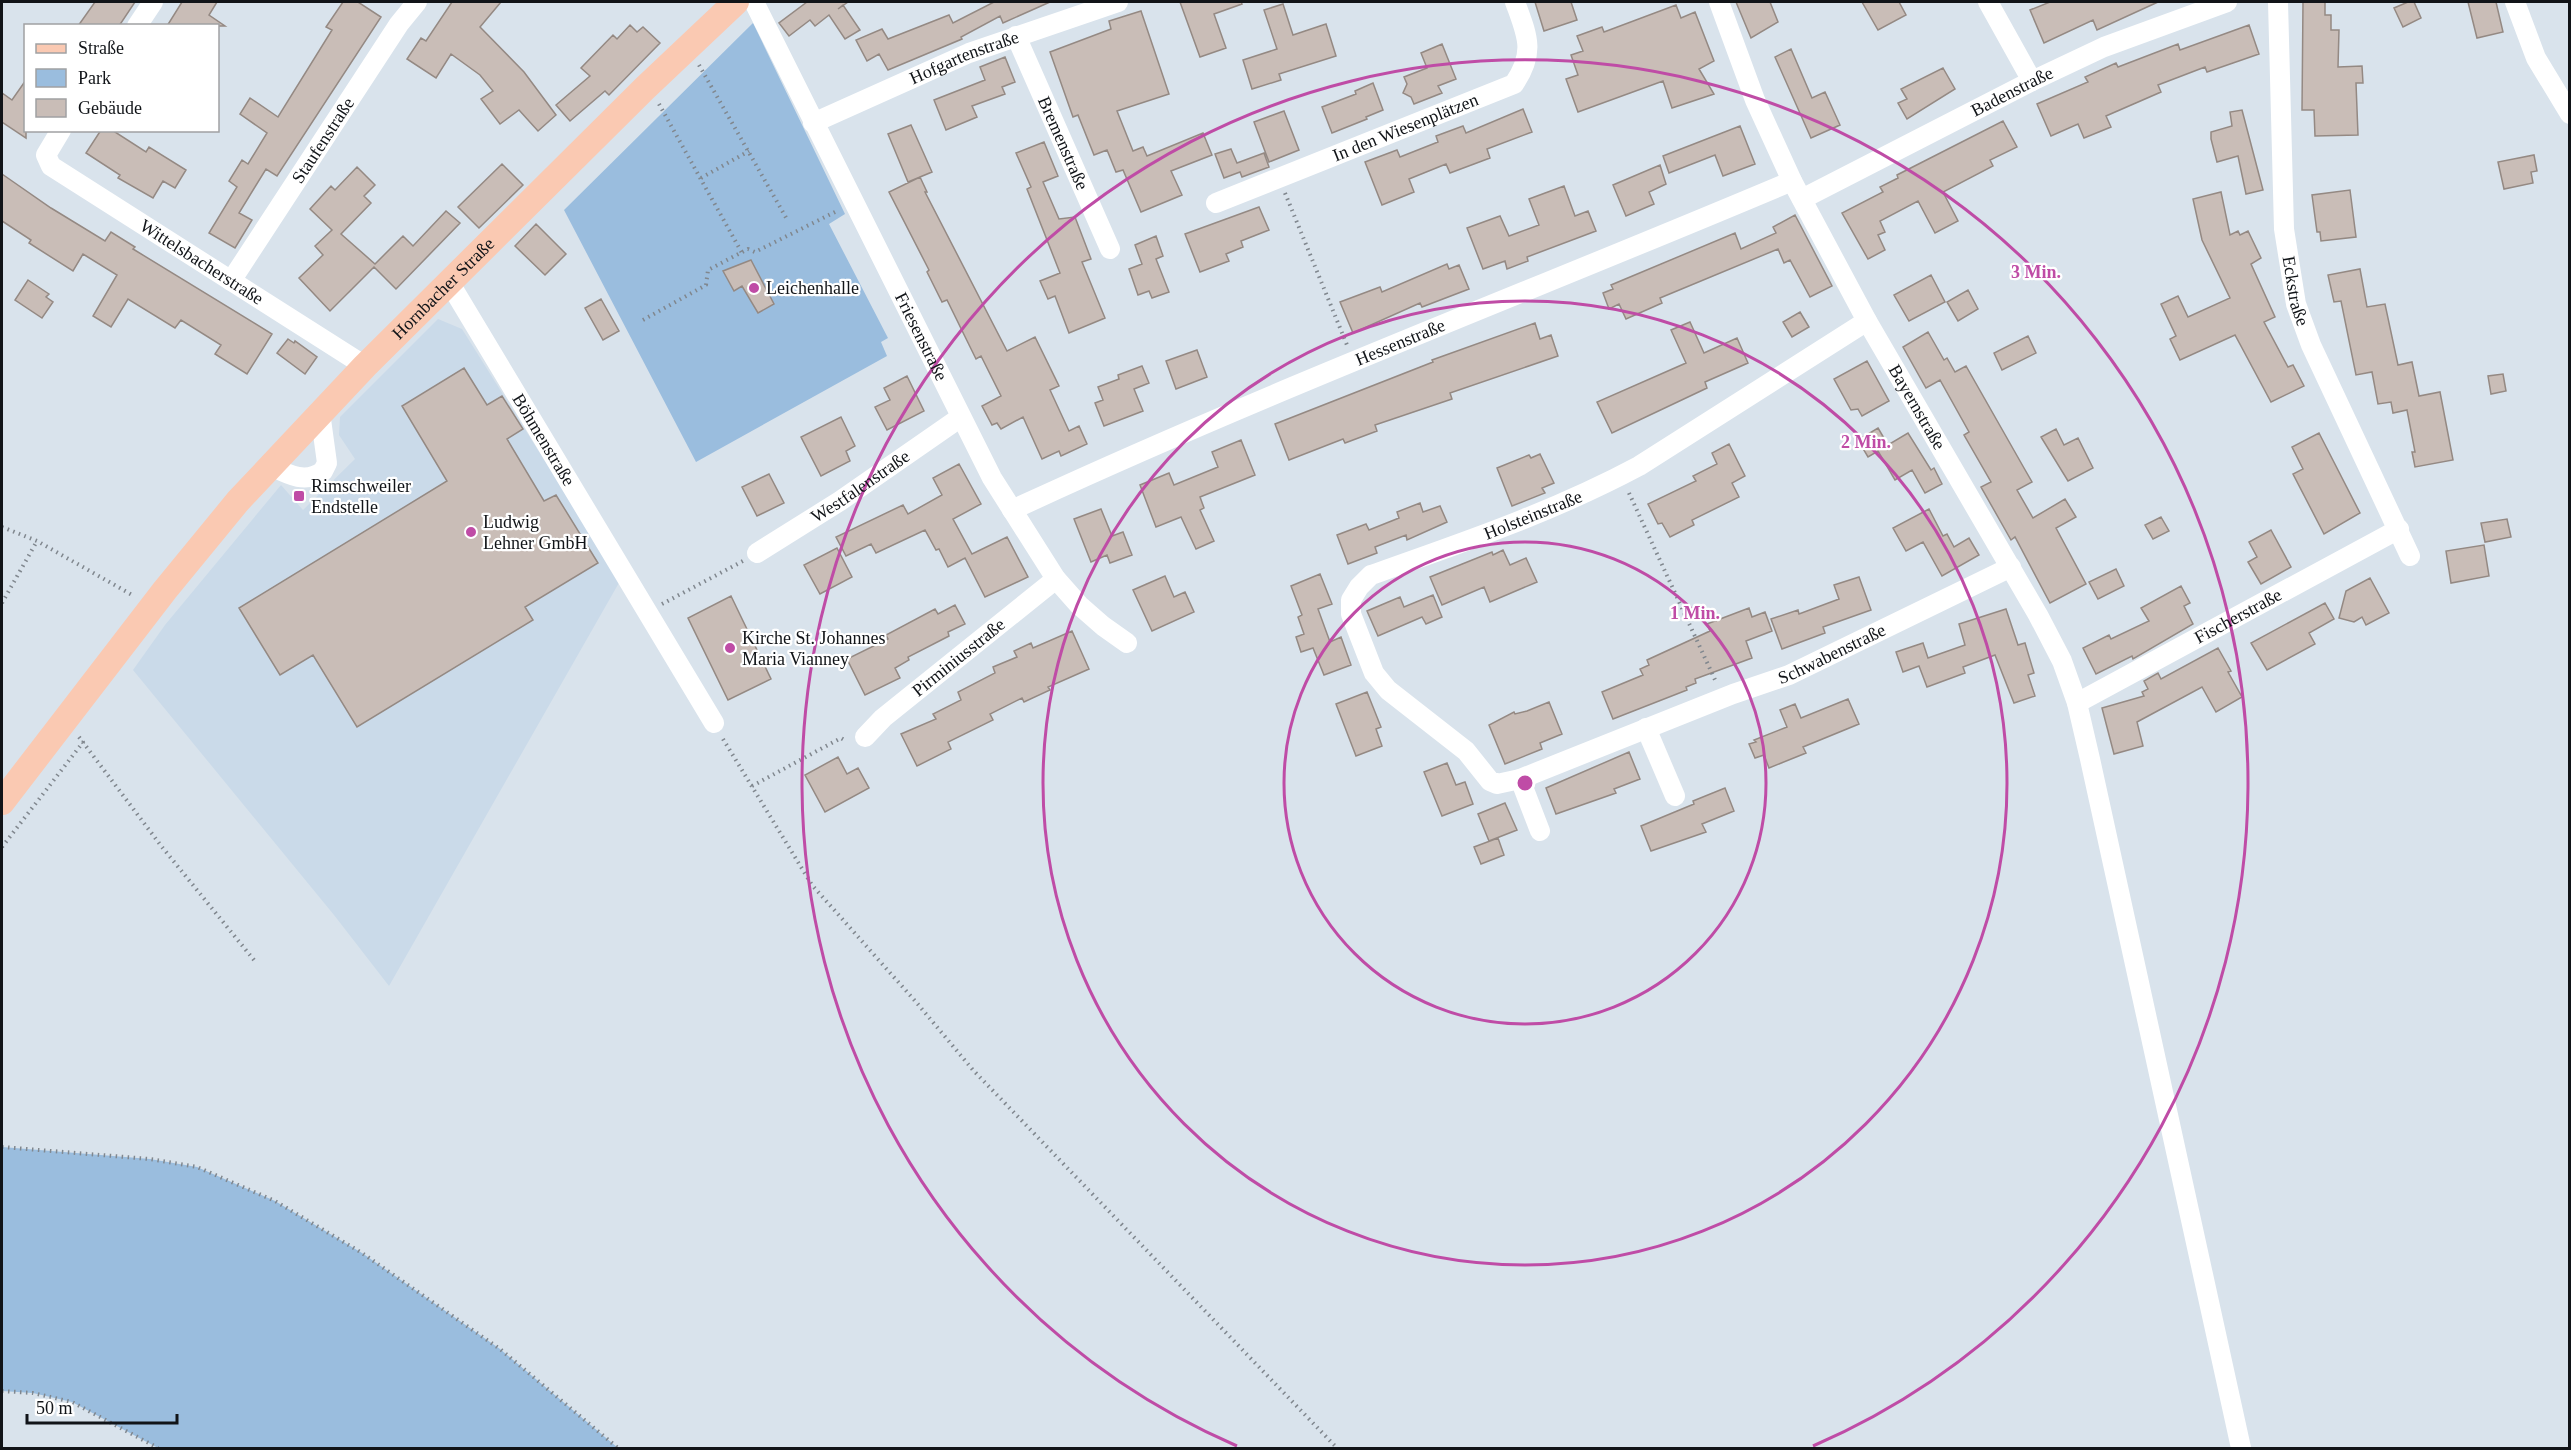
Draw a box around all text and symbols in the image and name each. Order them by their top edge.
legend [24,24,219,132]
street label: Hofgartenstraße [907,27,1021,88]
text: Straße [78,38,124,58]
street label: Badenstraße [1968,63,2056,120]
text: Park [78,68,111,88]
street label: In den Wiesenplätzen [1330,89,1481,165]
street label: Bremenstraße [1034,93,1093,193]
street label: Staufenstraße [288,94,358,187]
text: Gebäude [78,98,142,118]
street label: Wittelsbacherstraße [136,215,267,309]
street label: Hornbacher Straße [388,234,498,343]
street label: Eckstraße [2278,254,2313,329]
text: 3 Min. [2011,262,2061,282]
place label: Leichenhalle [766,278,859,298]
marker: Leichenhalle [747,281,761,295]
street label: Friesenstraße [891,289,952,384]
street label: Hessenstraße [1353,315,1448,370]
street label: Bayernstraße [1885,361,1950,453]
street label: Böhmenstraße [508,390,579,489]
text: 2 Min. [1841,432,1891,452]
street label: Westfalenstraße [807,446,913,527]
place label: Rimschweiler Endstelle [311,476,411,517]
street label: Holsteinstraße [1481,486,1585,544]
marker: Rimschweiler Endstelle [292,489,306,503]
place label: Ludwig Lehner GmbH [483,512,587,553]
marker: Ludwig Lehner GmbH [464,525,478,539]
street label: Fischerstraße [2191,584,2285,648]
text: 1 Min. [1670,603,1720,623]
street label: Pirminiusstraße [908,614,1009,701]
street label: Schwabenstraße [1775,620,1889,688]
place label: Kirche St. Johannes Maria Vianney [742,628,885,669]
marker: Kirche St. Johannes Maria Vianney [723,641,737,655]
centre of rings [1515,773,1535,793]
scale bar [27,1387,177,1425]
text: 50 m [36,1398,73,1418]

